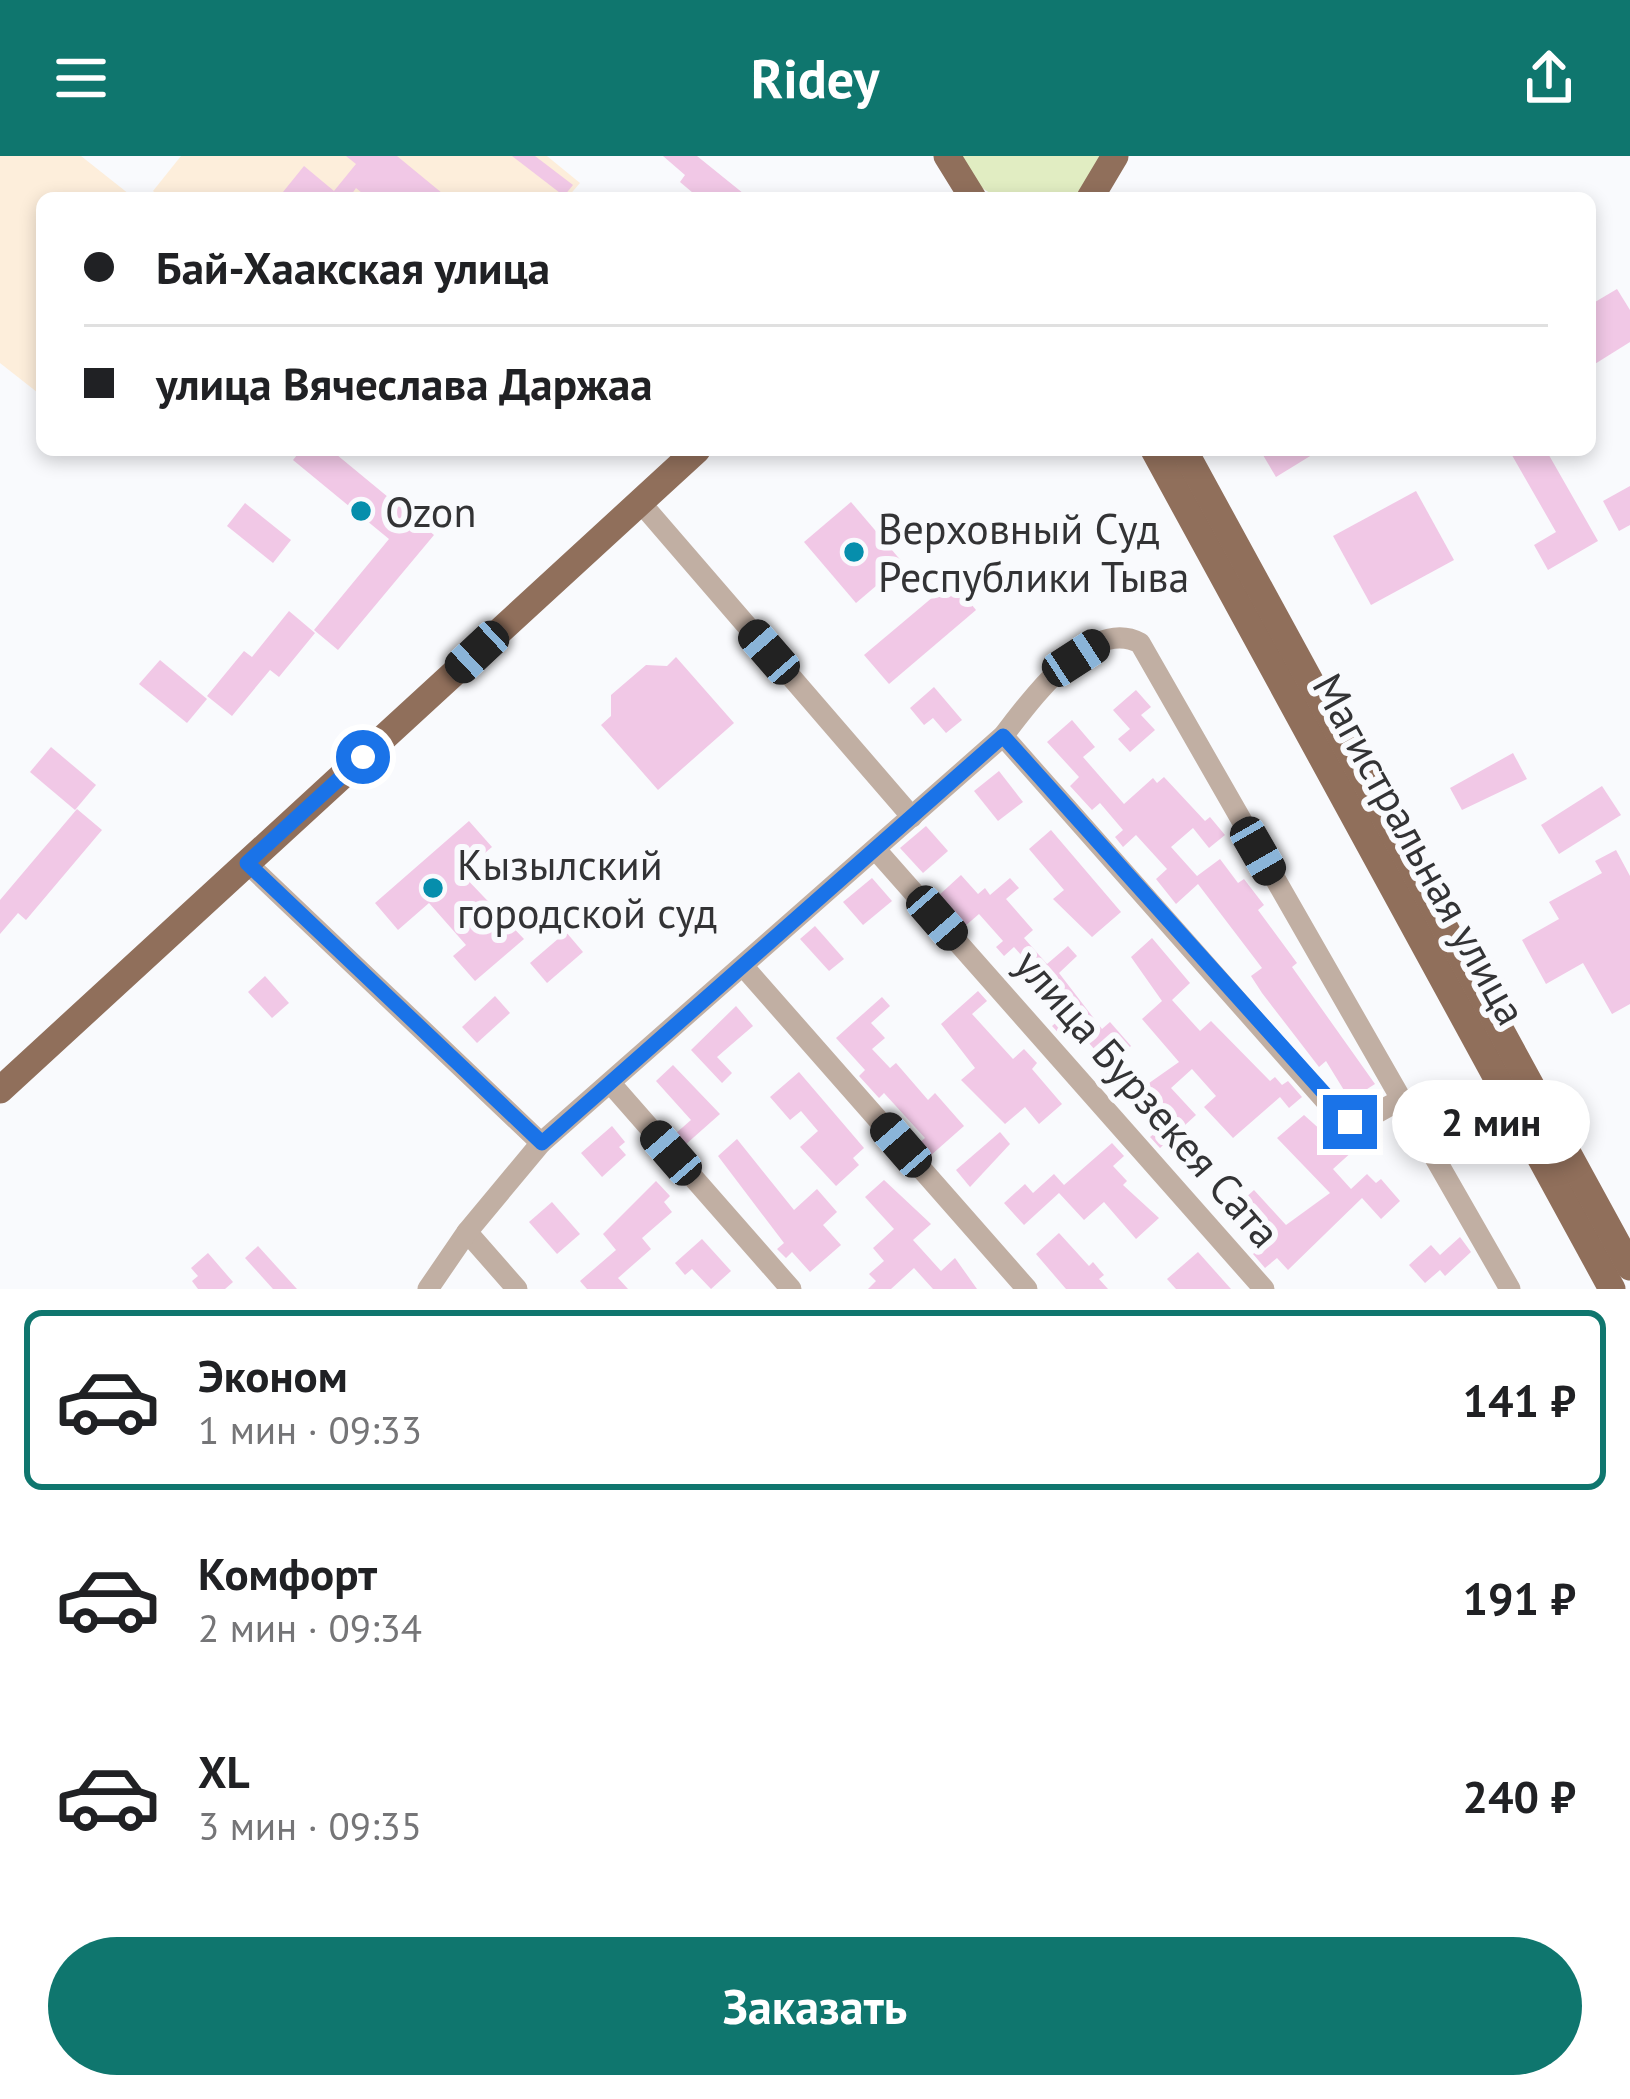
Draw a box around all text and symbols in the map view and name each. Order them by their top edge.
text: Ridey [751,43,879,113]
icon: menu [48,45,114,111]
icon: share [1516,45,1582,111]
text: Бай-Хаакская улица [156,238,550,296]
text: улица Вячеслава Даржаа [156,354,653,412]
place label: Ozon [385,484,476,539]
marker: Ozon [348,498,374,524]
place label: Верховный Суд Республики Тыва [878,501,1189,604]
marker: Верховный Суд Республики Тыва [841,539,867,565]
car [732,613,806,691]
car [438,614,516,690]
car [1036,623,1116,693]
street label: Магистральная улица [1301,664,1539,1034]
route start [336,730,390,784]
car [1224,811,1292,891]
place label: Кызылский городской суд [457,837,717,940]
marker: Кызылский городской суд [420,875,446,901]
car [900,879,974,957]
street label: улица Бурзекея Сата [1003,937,1293,1259]
callout: 2 мин [1392,1080,1590,1164]
route end [1323,1095,1377,1149]
text: 2 мин [1441,1096,1541,1147]
car [864,1106,938,1184]
car [634,1114,708,1192]
icon: car [54,1346,162,1454]
text: Эконом [198,1346,348,1404]
text: 141 ₽ [1463,1371,1576,1429]
text: 1 мин · 09:33 [198,1404,422,1455]
icon: car [54,1544,162,1652]
text: Комфорт [198,1544,377,1602]
text: 191 ₽ [1463,1569,1576,1627]
text: 2 мин · 09:34 [198,1602,422,1653]
icon: car [54,1742,162,1850]
text: XL [198,1742,250,1800]
text: 240 ₽ [1463,1767,1576,1825]
text: 3 мин · 09:35 [198,1800,422,1851]
button: Заказать [48,1937,1582,2075]

